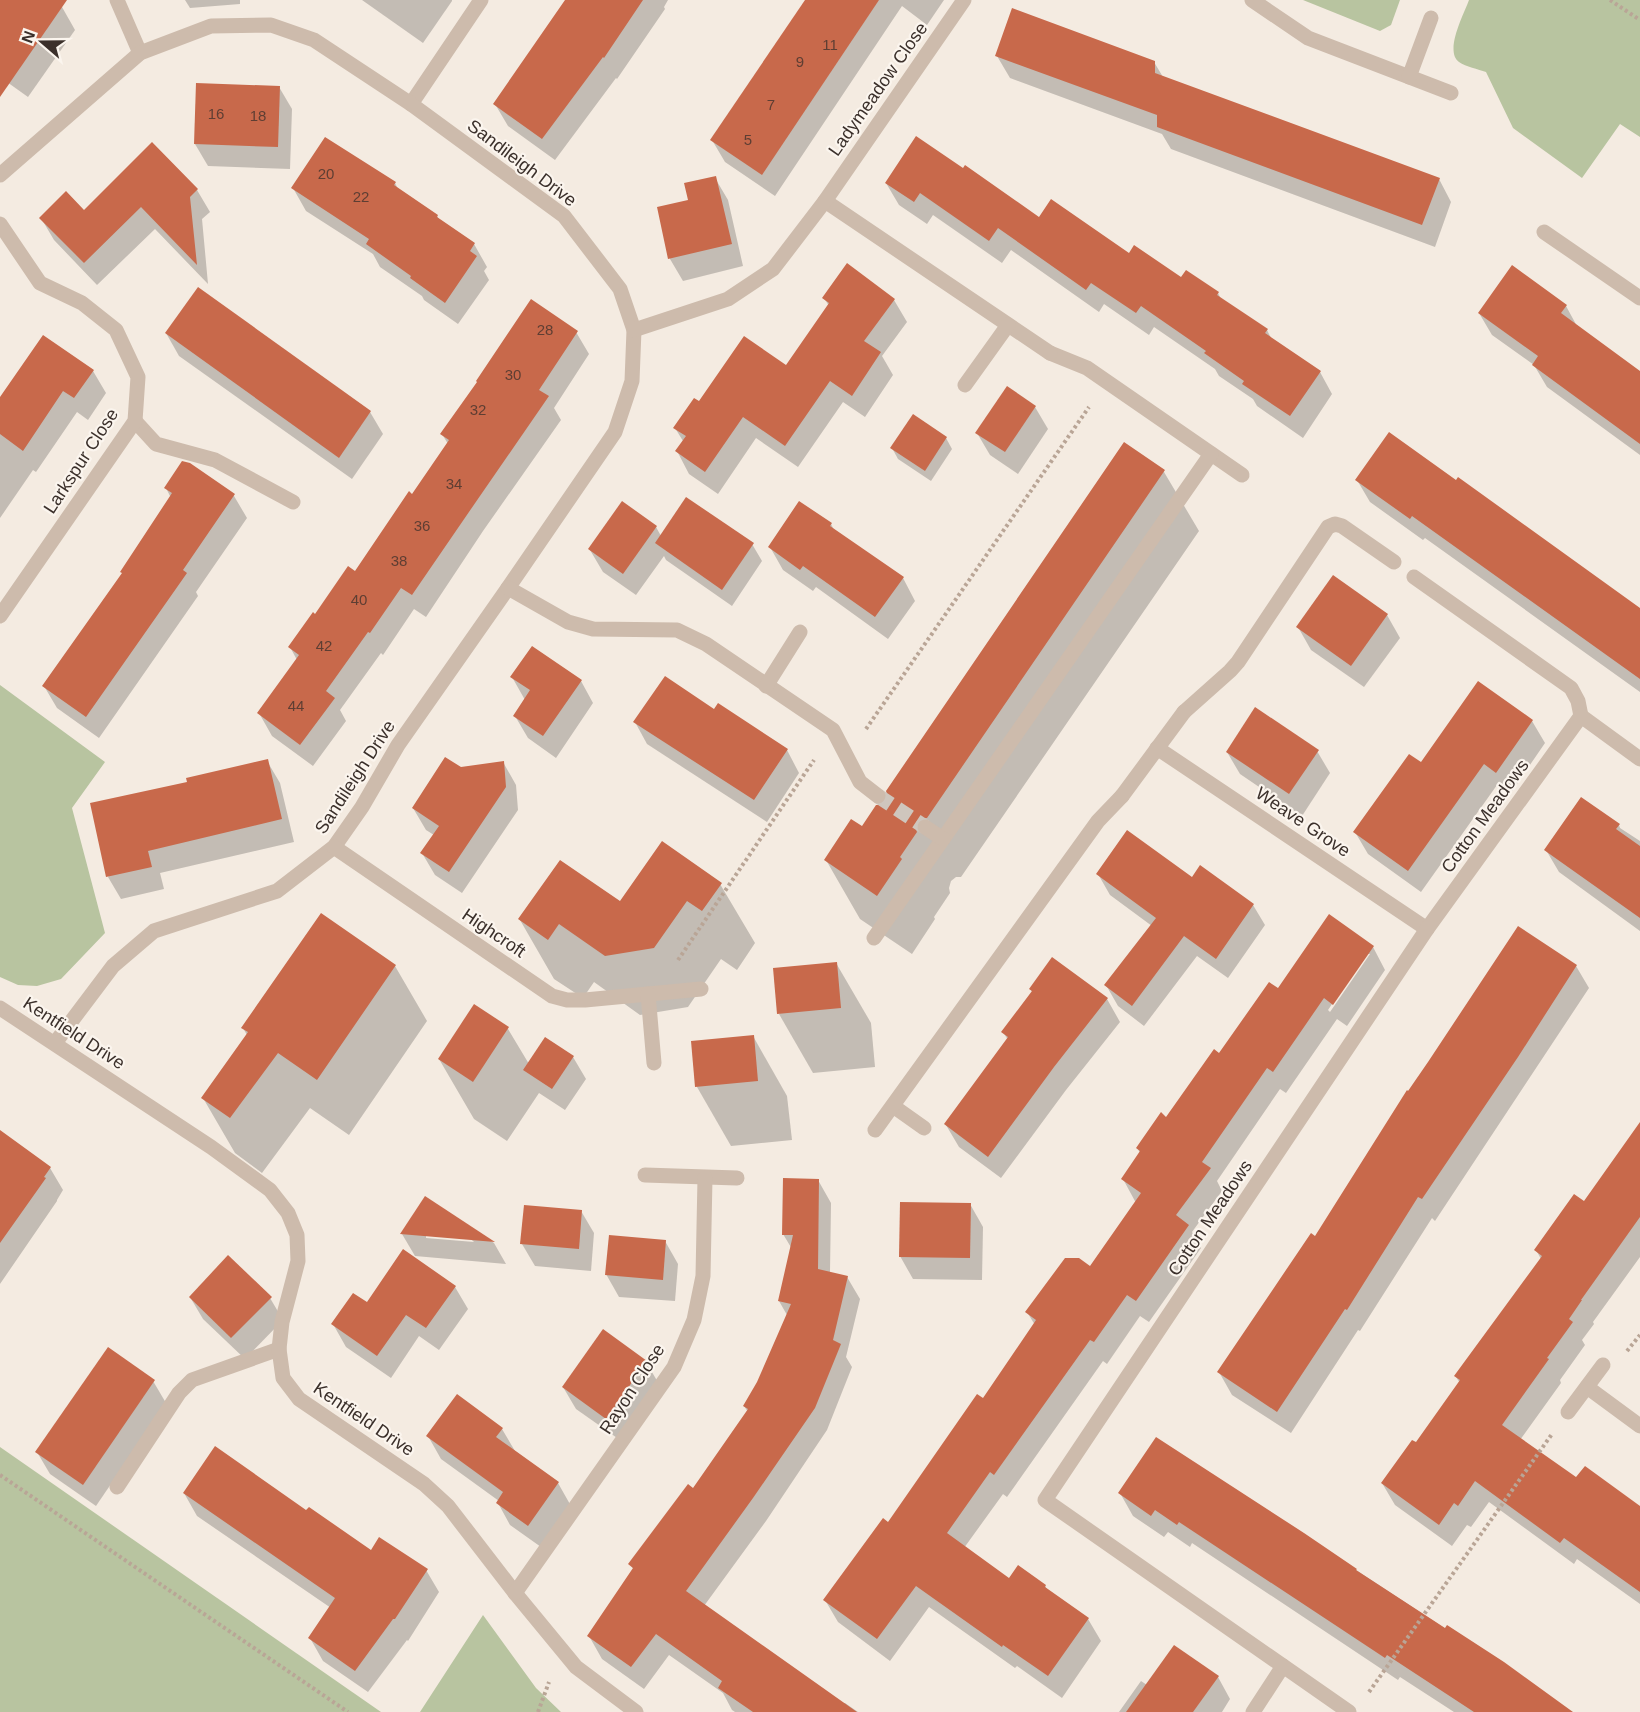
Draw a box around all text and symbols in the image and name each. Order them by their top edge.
north arrow [12,12,72,72]
street label: Ladymeadow Close [824,19,932,159]
text: N [18,29,38,45]
house number: 11 [822,36,838,53]
house number: 9 [796,53,804,70]
house number: 7 [767,96,775,113]
house number: 16 [208,105,224,122]
house number: 18 [250,107,266,124]
street label: Sandileigh Drive [464,116,580,210]
house number: 5 [744,131,752,148]
house number: 20 [318,165,334,182]
house number: 22 [353,188,369,205]
house number: 28 [537,321,553,338]
house number: 30 [505,366,521,383]
house number: 32 [470,401,486,418]
street label: Larkspur Close [40,405,122,517]
house number: 34 [446,475,462,492]
house number: 36 [414,517,430,534]
house number: 38 [391,552,407,569]
house number: 40 [351,591,367,608]
house number: 42 [316,637,332,654]
house number: 44 [288,697,304,714]
street label: Sandileigh Drive [311,717,399,837]
street label: Cotton Meadows [1437,755,1533,877]
street label: Weave Grove [1252,783,1354,861]
street label: Highcroft [459,905,529,961]
street label: Kentfield Drive [19,993,129,1073]
street label: Cotton Meadows [1164,1156,1256,1280]
street label: Rayon Close [596,1340,668,1438]
street label: Kentfield Drive [310,1378,418,1460]

